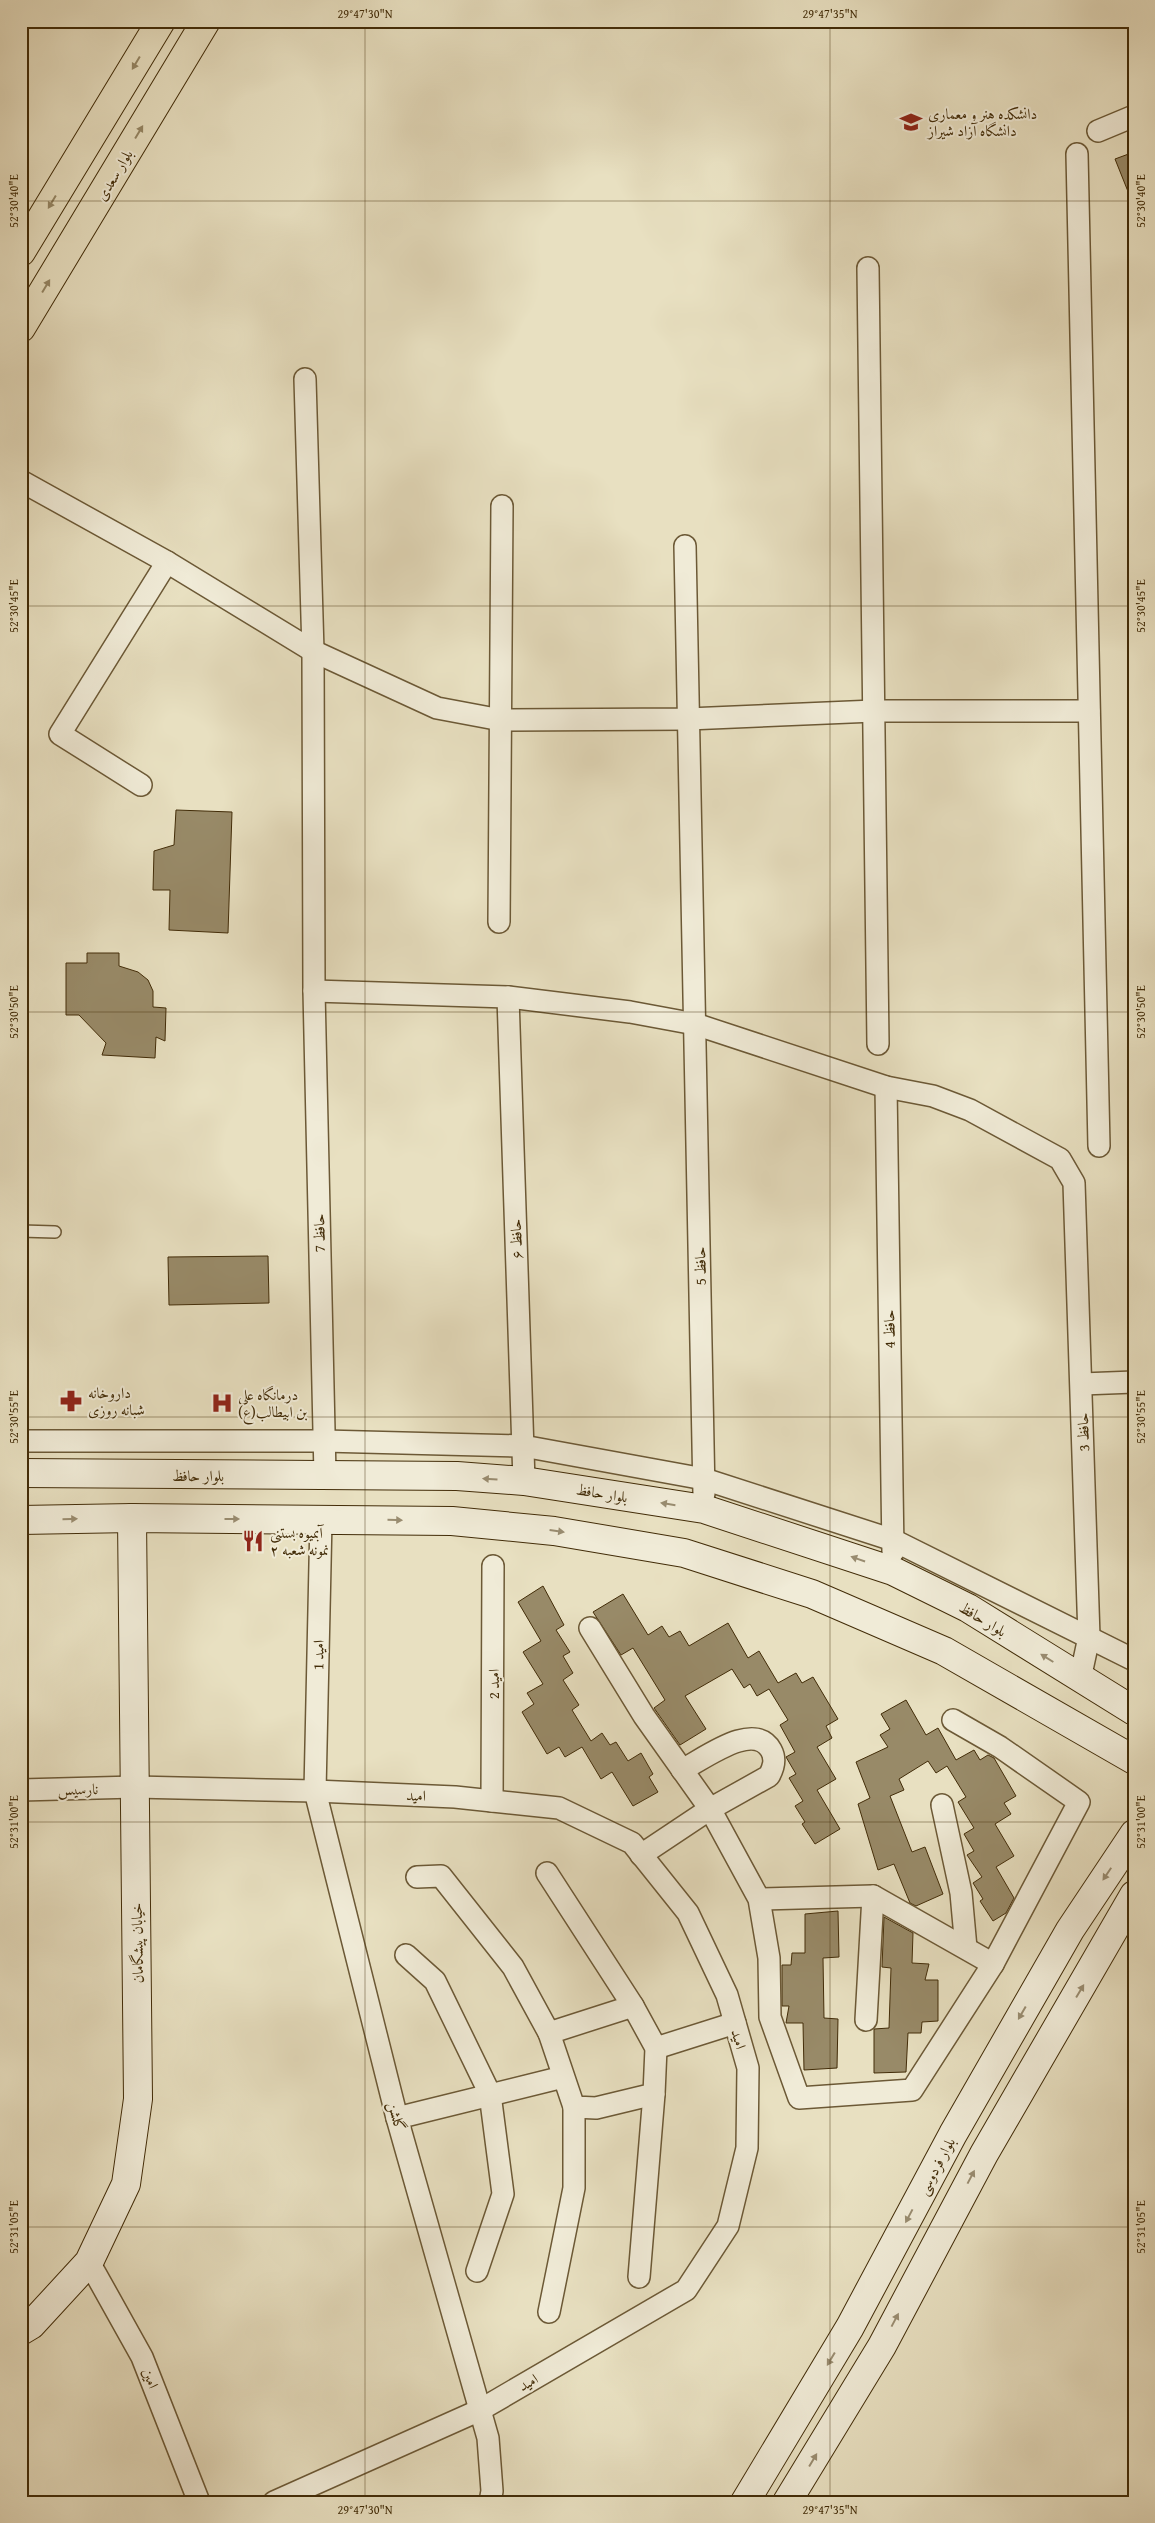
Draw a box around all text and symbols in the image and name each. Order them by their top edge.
text: 29°47'30"N [337,5,393,22]
text: 29°47'35"N [802,5,858,22]
one-way arrow [131,56,140,69]
place label: دانشکده هنر و معماری دانشگاه آزاد شیراز [926,103,1037,141]
school or university icon: دانشکده هنر و معماری دانشگاه آزاد شیراز [898,109,924,135]
one-way arrow [135,126,144,139]
street label: بلوار سعدی [90,145,138,205]
text: 52°30'40"E [5,174,22,228]
text: 52°30'40"E [1132,174,1149,228]
one-way arrow [47,196,56,209]
one-way arrow [42,280,51,293]
text: 52°30'45"E [5,579,22,633]
text: 52°30'45"E [1132,579,1149,633]
text: 52°30'50"E [5,985,22,1039]
text: 52°30'50"E [1132,985,1149,1039]
street label: حافظ 7 [308,1213,330,1253]
street label: حافظ ۶ [505,1218,527,1260]
street label: حافظ 5 [689,1246,711,1286]
street label: حافظ 4 [878,1309,900,1349]
place label: داروخانه شبانه روزی [88,1382,145,1420]
place label: درمانگاه علی بن ابیطالب(ع) [238,1384,308,1425]
pharmacy icon: داروخانه شبانه روزی [58,1388,84,1414]
text: 52°30'55"E [5,1390,22,1444]
hospital icon: درمانگاه علی بن ابیطالب(ع) [209,1390,235,1416]
text: 52°30'55"E [1132,1390,1149,1444]
street label: حافظ 3 [1072,1412,1094,1452]
street label: بلوار حافظ [172,1465,224,1486]
one-way arrow [482,1474,498,1482]
street label: بلوار حافظ [575,1479,630,1507]
one-way arrow [660,1499,676,1507]
one-way arrow [62,1515,78,1523]
one-way arrow [225,1515,241,1523]
one-way arrow [387,1516,403,1524]
place label: آبمیوه بستنی نمونه شعبه ۲ [270,1522,329,1560]
restaurant icon: آبمیوه بستنی نمونه شعبه ۲ [240,1528,266,1554]
one-way arrow [549,1528,565,1536]
one-way arrow [850,1555,865,1562]
street label: بلوار حافظ [955,1597,1011,1642]
street label: امید 1 [307,1640,329,1670]
one-way arrow [1041,1654,1054,1663]
street label: امید 2 [483,1669,504,1699]
street label: نارسیس [57,1778,99,1800]
street label: امید [406,1784,426,1806]
text: 52°31'00"E [5,1795,22,1849]
text: 52°31'00"E [1132,1795,1149,1849]
one-way arrow [1102,1867,1112,1881]
street label: خیابان پیشگامان [126,1903,148,1983]
one-way arrow [1075,1984,1084,1997]
one-way arrow [1018,2006,1027,2019]
street label: امید [726,2027,752,2051]
street label: گلشن [383,2099,411,2133]
street label: بلوار فردوسی [912,2133,961,2199]
one-way arrow [967,2169,975,2184]
text: 52°31'05"E [5,2200,22,2254]
text: 52°31'05"E [1132,2200,1149,2254]
one-way arrow [905,2209,913,2223]
one-way arrow [891,2313,899,2328]
one-way arrow [827,2352,836,2365]
street label: امین [138,2365,164,2391]
street label: امید [514,2368,542,2396]
one-way arrow [808,2454,817,2467]
text: 29°47'30"N [337,2501,393,2518]
text: 29°47'35"N [802,2501,858,2518]

